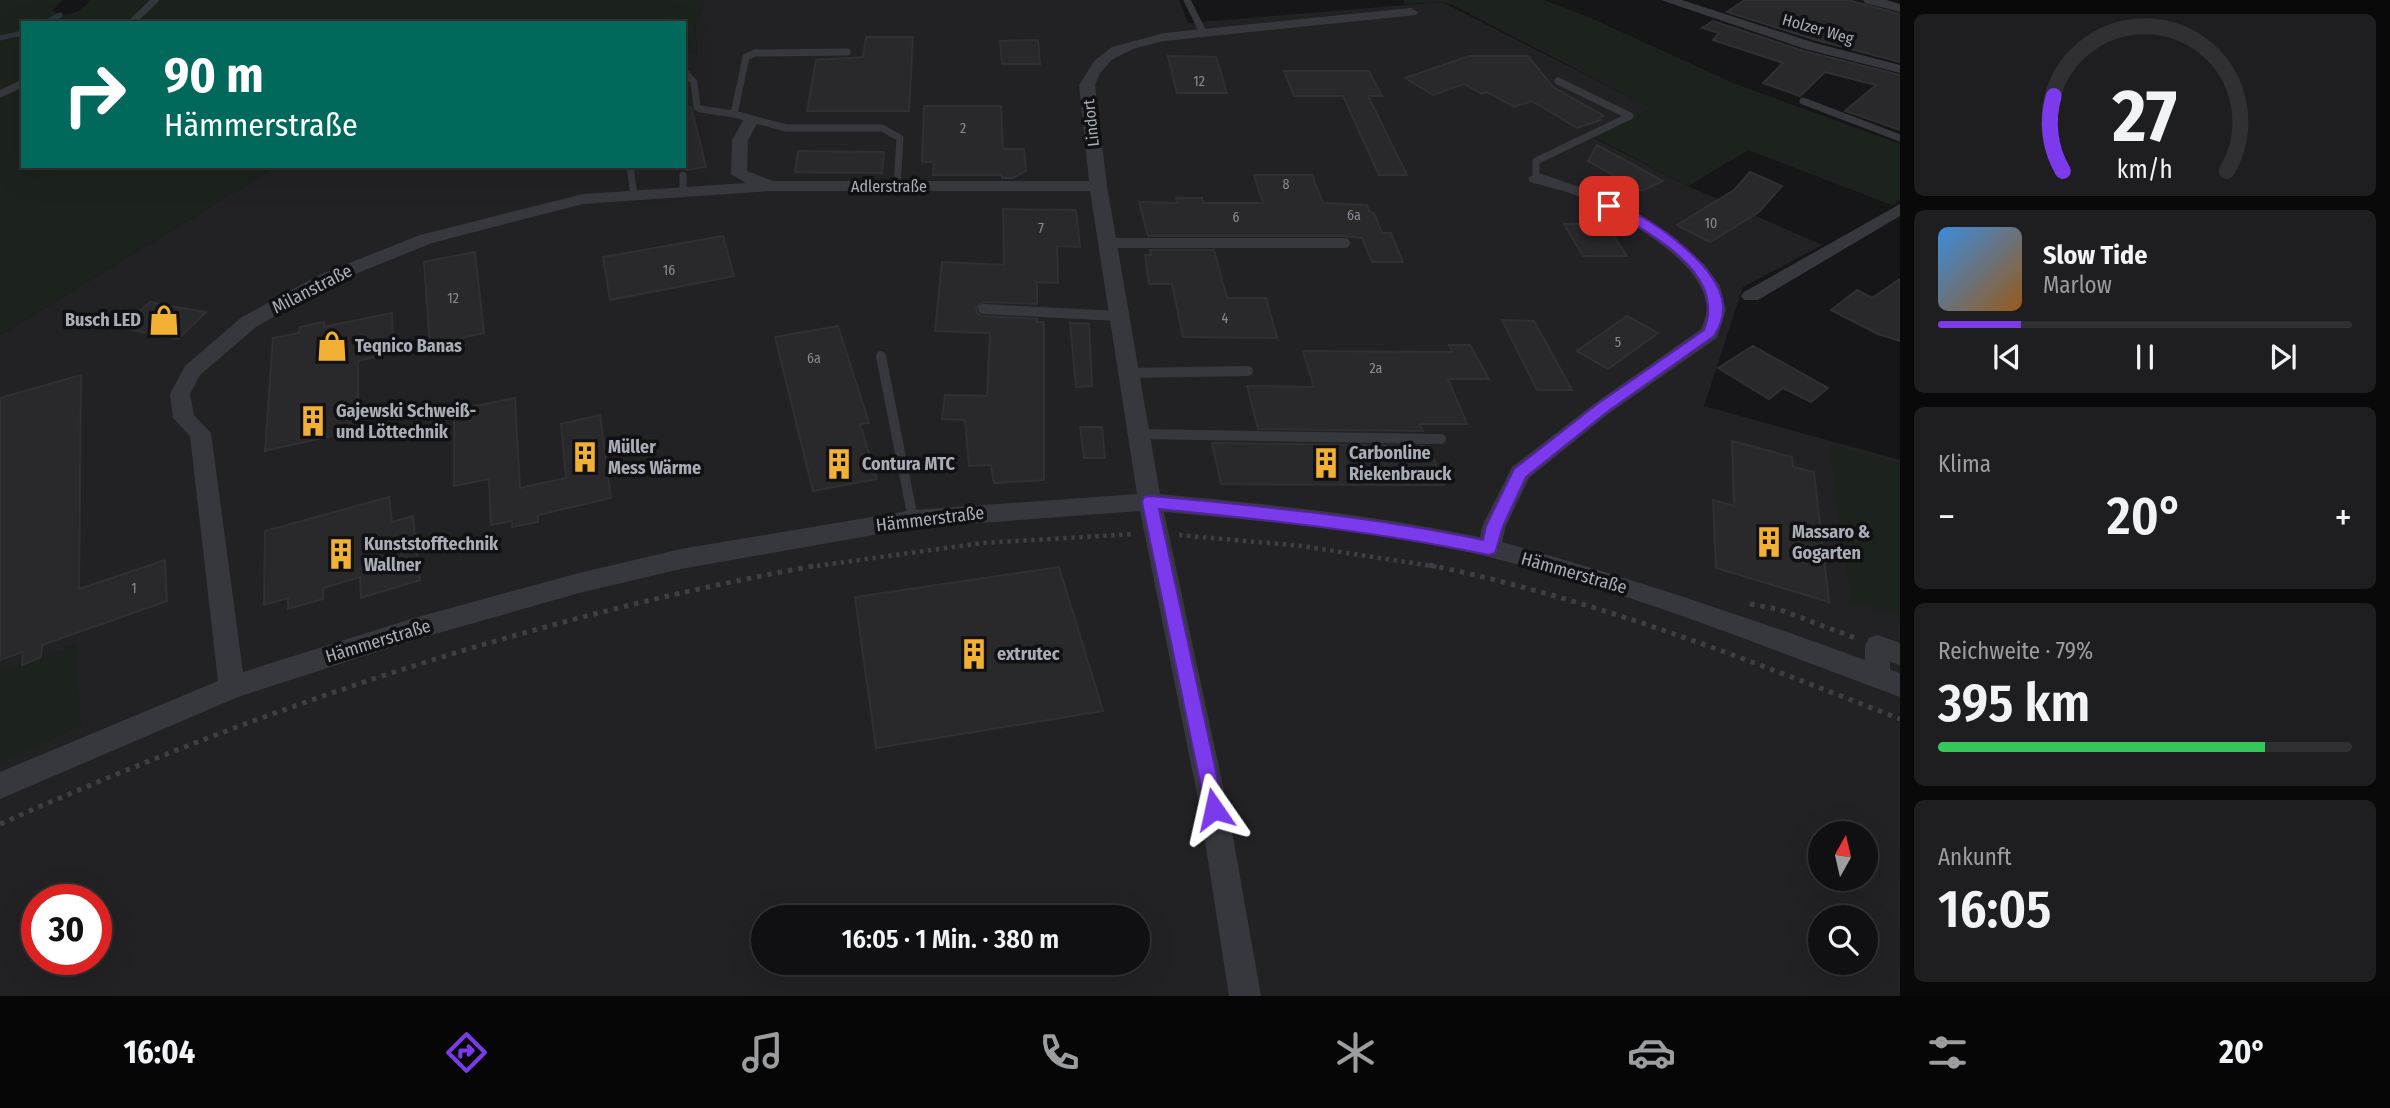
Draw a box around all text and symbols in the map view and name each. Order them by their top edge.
street label: Holzer Weg [1780,10,1856,48]
text: 90 m [164,46,264,105]
icon: right [49,49,140,140]
house number: 12 [1193,73,1205,90]
text: 27 [2112,74,2177,161]
street label: Lindort [1079,98,1103,148]
text: Hämmerstraße [164,106,358,144]
house number: 2 [960,120,966,137]
text: km/h [2117,155,2173,185]
house number: 8 [1283,176,1290,193]
pin [1579,176,1639,236]
street label: Adlerstraße [851,177,927,196]
icon: arrive [1590,187,1628,225]
house number: 6a [1347,207,1361,224]
house number: 6 [1233,209,1240,226]
house number: 10 [1705,215,1717,232]
house number: 7 [1038,220,1044,237]
text: Slow Tide [2043,240,2147,271]
street label: Milanstraße [268,259,356,319]
house number: 16 [663,262,675,279]
text: Marlow [2043,271,2112,299]
house number: 12 [447,290,459,307]
shop icon: Busch LED [147,303,181,337]
place label: Busch LED [65,309,141,331]
house number: 4 [1222,310,1229,327]
shop icon: Teqnico Banas [315,329,349,363]
house number: 5 [1615,334,1621,351]
place label: Teqnico Banas [355,335,462,357]
icon: previous [1988,338,2026,376]
icon: pause [2126,338,2164,376]
icon: next [2264,338,2302,376]
house number: 6a [807,350,821,367]
house number: 2a [1370,360,1383,377]
place label: Gajewski Schweiß- und Löttechnik [336,400,477,443]
building icon: Gajewski Schweiß- und Löttechnik [296,404,330,438]
place label: Müller Mess Wärme [608,436,701,479]
building icon: Müller Mess Wärme [568,440,602,474]
place label: Carbonline Riekenbrauck [1349,442,1452,485]
building icon: Carbonline Riekenbrauck [1309,446,1343,480]
building icon: Contura MTC [822,447,856,481]
text: Klima [1938,450,1991,478]
place label: Contura MTC [862,453,955,475]
text: 20° [2107,485,2183,548]
text: − [1938,494,1955,540]
text: + [2335,494,2352,540]
street label: Hämmerstraße [875,501,986,537]
place label: Massaro & Gogarten [1792,521,1871,564]
building icon: Massaro & Gogarten [1752,525,1786,559]
place label: Kunststofftechnik Wallner [364,533,499,576]
building icon: Kunststofftechnik Wallner [324,537,358,571]
street label: Hämmerstraße [1519,547,1630,599]
house number: 1 [131,580,137,597]
street label: Hämmerstraße [323,615,433,667]
building icon: extrutec [957,637,991,671]
text: Reichweite · 79% [1938,637,2093,665]
place label: extrutec [997,643,1060,665]
text: 395 km [1938,672,2090,735]
position arrow [1177,772,1251,846]
north arrow [1808,821,1878,891]
map controls [1808,821,1878,975]
text: Ankunft [1938,843,2012,871]
text: 16:05 [1938,878,2051,941]
speed limit sign: 30 [21,884,112,975]
button: search [1808,905,1878,975]
text: 16:05 · 1 Min. · 380 m [842,924,1059,955]
icon: directions [442,1028,491,1077]
icon: music [738,1028,787,1077]
icon: phone [1035,1028,1084,1077]
icon: climate [1331,1028,1380,1077]
icon: car [1627,1028,1676,1077]
icon: filters [1923,1028,1972,1077]
text: 16:04 [124,1033,195,1071]
text: 20° [2219,1033,2266,1071]

